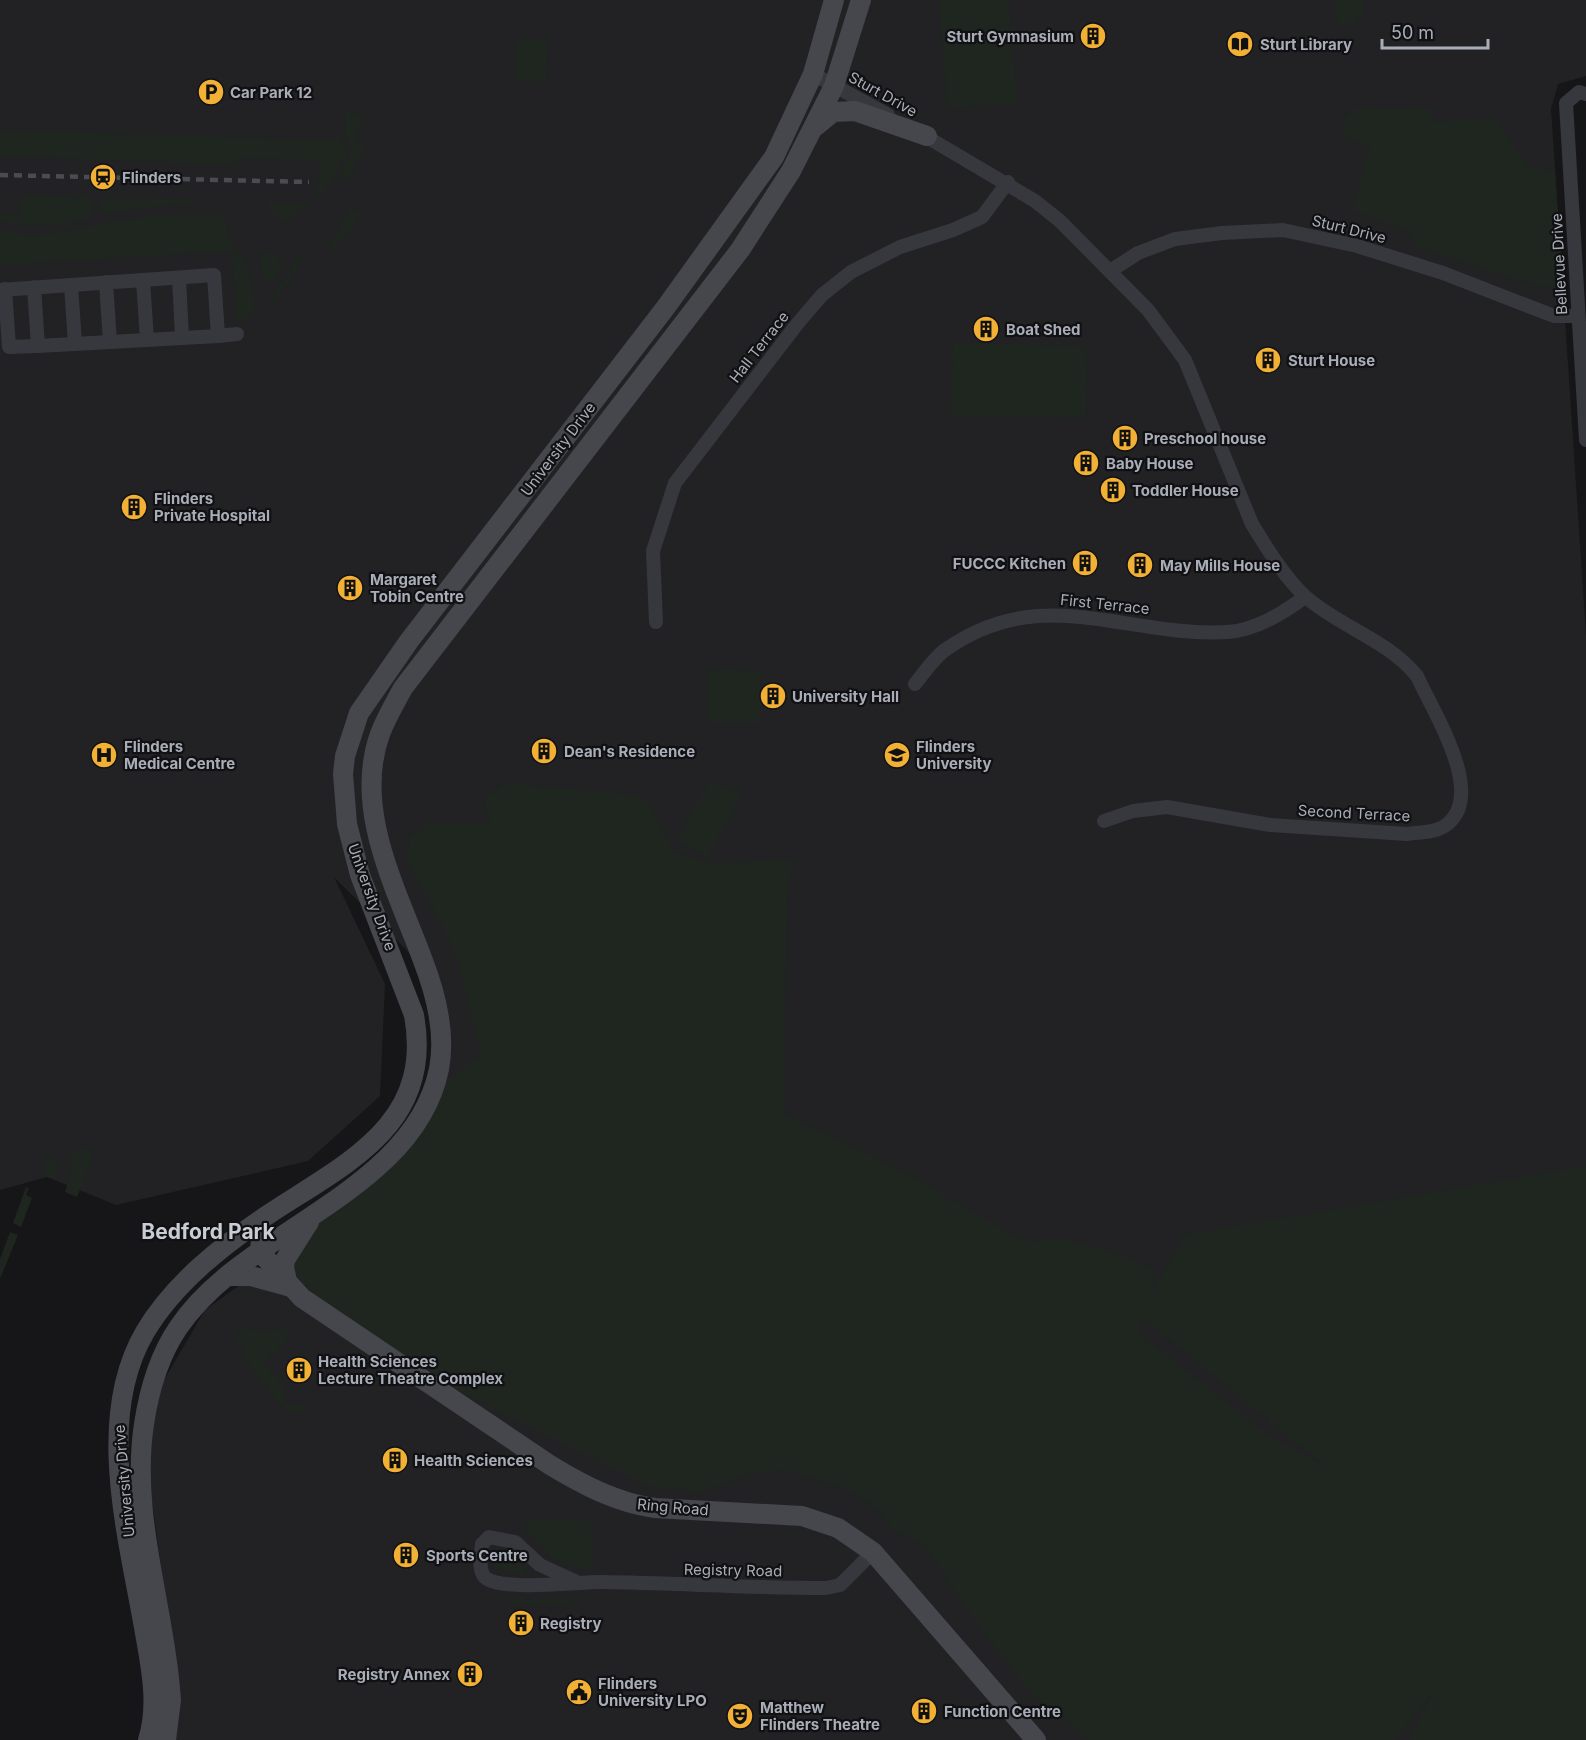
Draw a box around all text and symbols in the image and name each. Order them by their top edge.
scale bar [1382,12,1488,50]
building icon: Sturt Gymnasium [1078,21,1108,51]
text: 50 m [1391,22,1434,43]
place label: Sturt Gymnasium [946,27,1074,46]
library icon: Sturt Library [1225,29,1255,59]
place label: Sturt Library [1260,35,1352,54]
street label: Sturt Drive [845,67,921,121]
parking icon: Car Park 12 [196,77,226,107]
place label: Car Park 12 [230,83,312,102]
station icon: Flinders [88,162,118,192]
place label: Flinders [122,168,181,187]
street label: Sturt Drive [1310,211,1388,247]
street label: Bellevue Drive [1547,213,1571,315]
street label: Hall Terrace [725,307,793,387]
building icon: Boat Shed [971,314,1001,344]
place label: Boat Shed [1006,320,1081,339]
building icon: Sturt House [1253,345,1283,375]
place label: Sturt House [1288,351,1375,370]
street label: University Drive [516,398,600,500]
building icon: Preschool house [1110,423,1140,453]
place label: Preschool house [1144,429,1266,448]
building icon: Baby House [1071,448,1101,478]
place label: Baby House [1106,454,1194,473]
building icon: Toddler House [1098,475,1128,505]
place label: Toddler House [1132,481,1239,500]
place label: Flinders Private Hospital [154,489,270,525]
building icon: Flinders Private Hospital [119,492,149,522]
building icon: FUCCC Kitchen [1070,548,1100,578]
building icon: May Mills House [1125,550,1155,580]
place label: FUCCC Kitchen [953,554,1066,573]
place label: May Mills House [1160,556,1280,575]
place label: Margaret Tobin Centre [370,570,464,606]
building icon: Margaret Tobin Centre [335,573,365,603]
street label: First Terrace [1059,590,1151,618]
building icon: University Hall [758,681,788,711]
place label: University Hall [792,687,899,706]
building icon: Dean's Residence [529,736,559,766]
place label: Flinders Medical Centre [124,737,235,773]
place label: Flinders University [916,737,991,773]
hospital icon: Flinders Medical Centre [89,740,119,770]
school or university icon: Flinders University [882,740,912,770]
place label: Dean's Residence [564,742,695,761]
street label: Second Terrace [1297,801,1411,825]
street label: University Drive [344,841,400,953]
district label: Bedford Park [141,1219,275,1244]
place label: Health Sciences Lecture Theatre Complex [318,1352,503,1388]
building icon: Health Sciences Lecture Theatre Complex [284,1355,314,1385]
street label: University Drive [110,1424,138,1538]
building icon: Health Sciences [380,1445,410,1475]
place label: Health Sciences [414,1451,533,1470]
street label: Ring Road [636,1494,710,1520]
building icon: Sports Centre [391,1540,421,1570]
place label: Sports Centre [426,1546,528,1565]
street label: Registry Road [684,1560,782,1580]
building icon: Registry [506,1608,536,1638]
place label: Registry [540,1614,601,1633]
building icon: Registry Annex [455,1659,485,1689]
place label: Registry Annex [338,1665,450,1684]
place label: Flinders University LPO [598,1674,707,1710]
public building icon: Flinders University LPO [564,1677,594,1707]
building icon: Function Centre [909,1696,939,1726]
place label: Matthew Flinders Theatre [760,1698,880,1734]
theatre icon: Matthew Flinders Theatre [725,1701,755,1731]
place label: Function Centre [944,1702,1061,1721]

